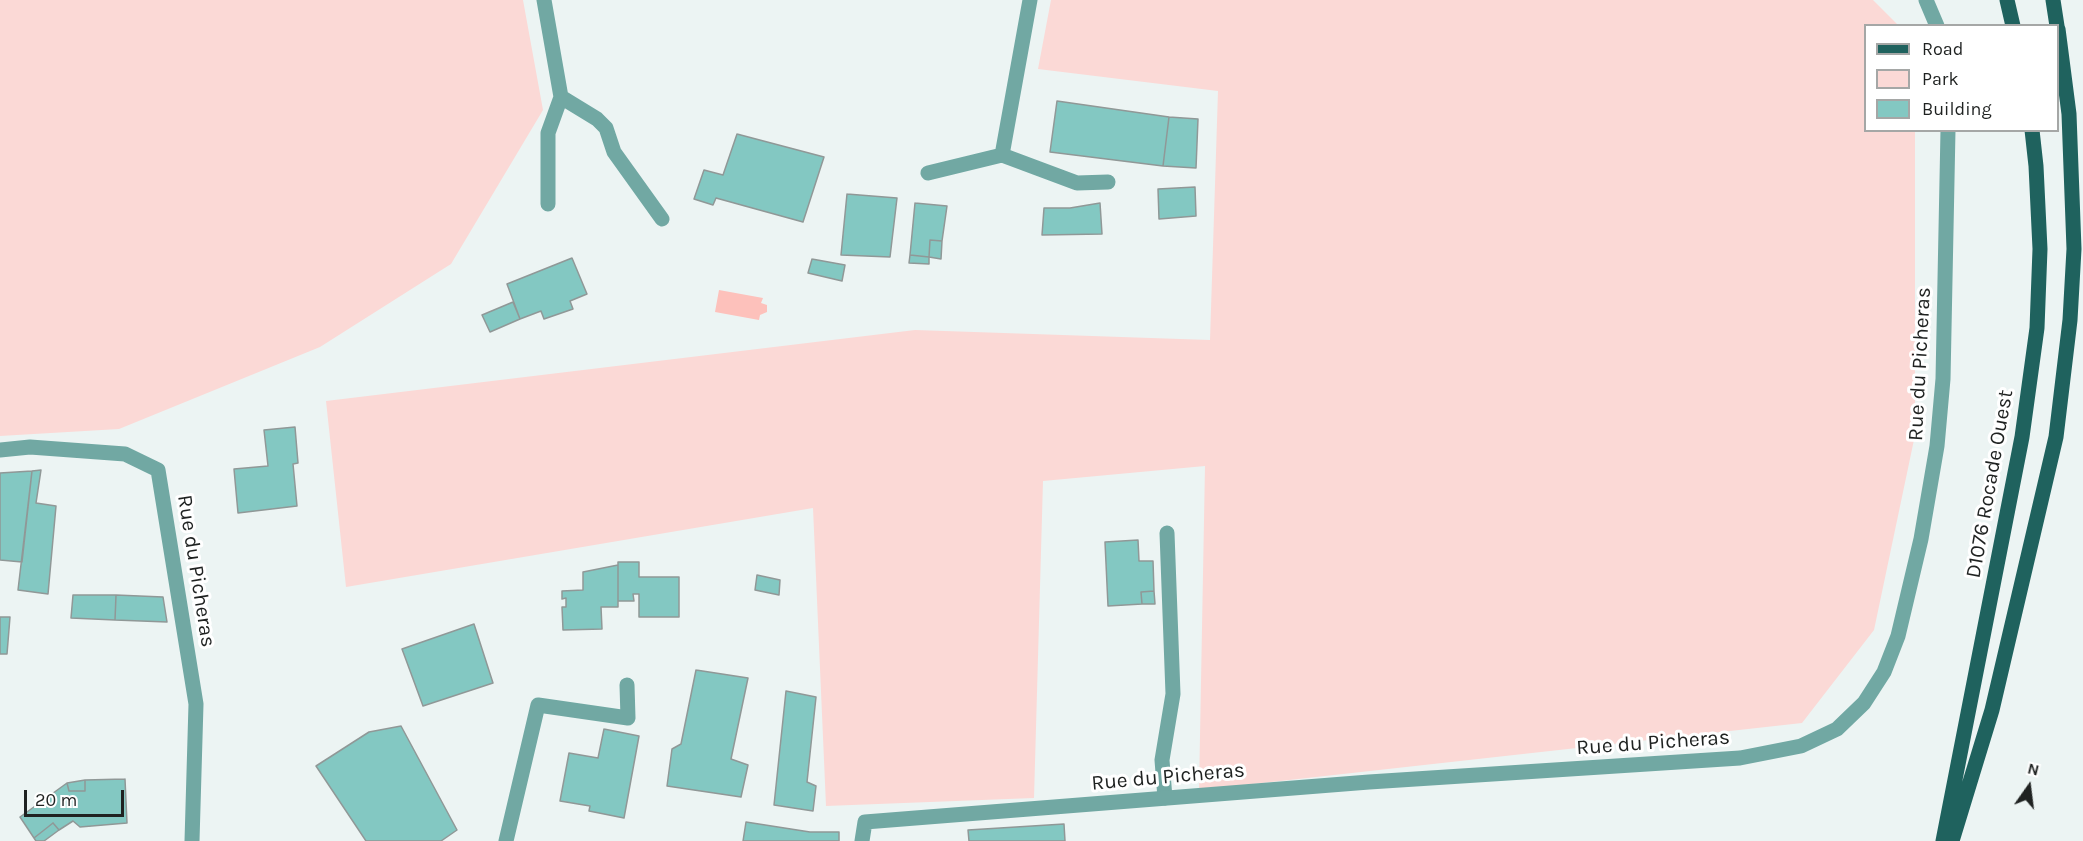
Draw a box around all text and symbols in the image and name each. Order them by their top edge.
legend [1864,24,2059,132]
text: Road [1922,38,1963,60]
text: Park [1922,68,1959,90]
text: Building [1922,98,1992,120]
street label: Rue du Picheras [1903,287,1937,441]
street label: D1076 Rocade Ouest [1961,388,2019,580]
street label: Rue du Picheras [172,493,220,649]
street label: Rue du Picheras [1575,725,1731,761]
north arrow [1999,757,2059,817]
street label: Rue du Picheras [1090,758,1246,796]
text: N [2026,758,2041,780]
scale bar [27,778,128,816]
text: 20 m [35,789,77,811]

